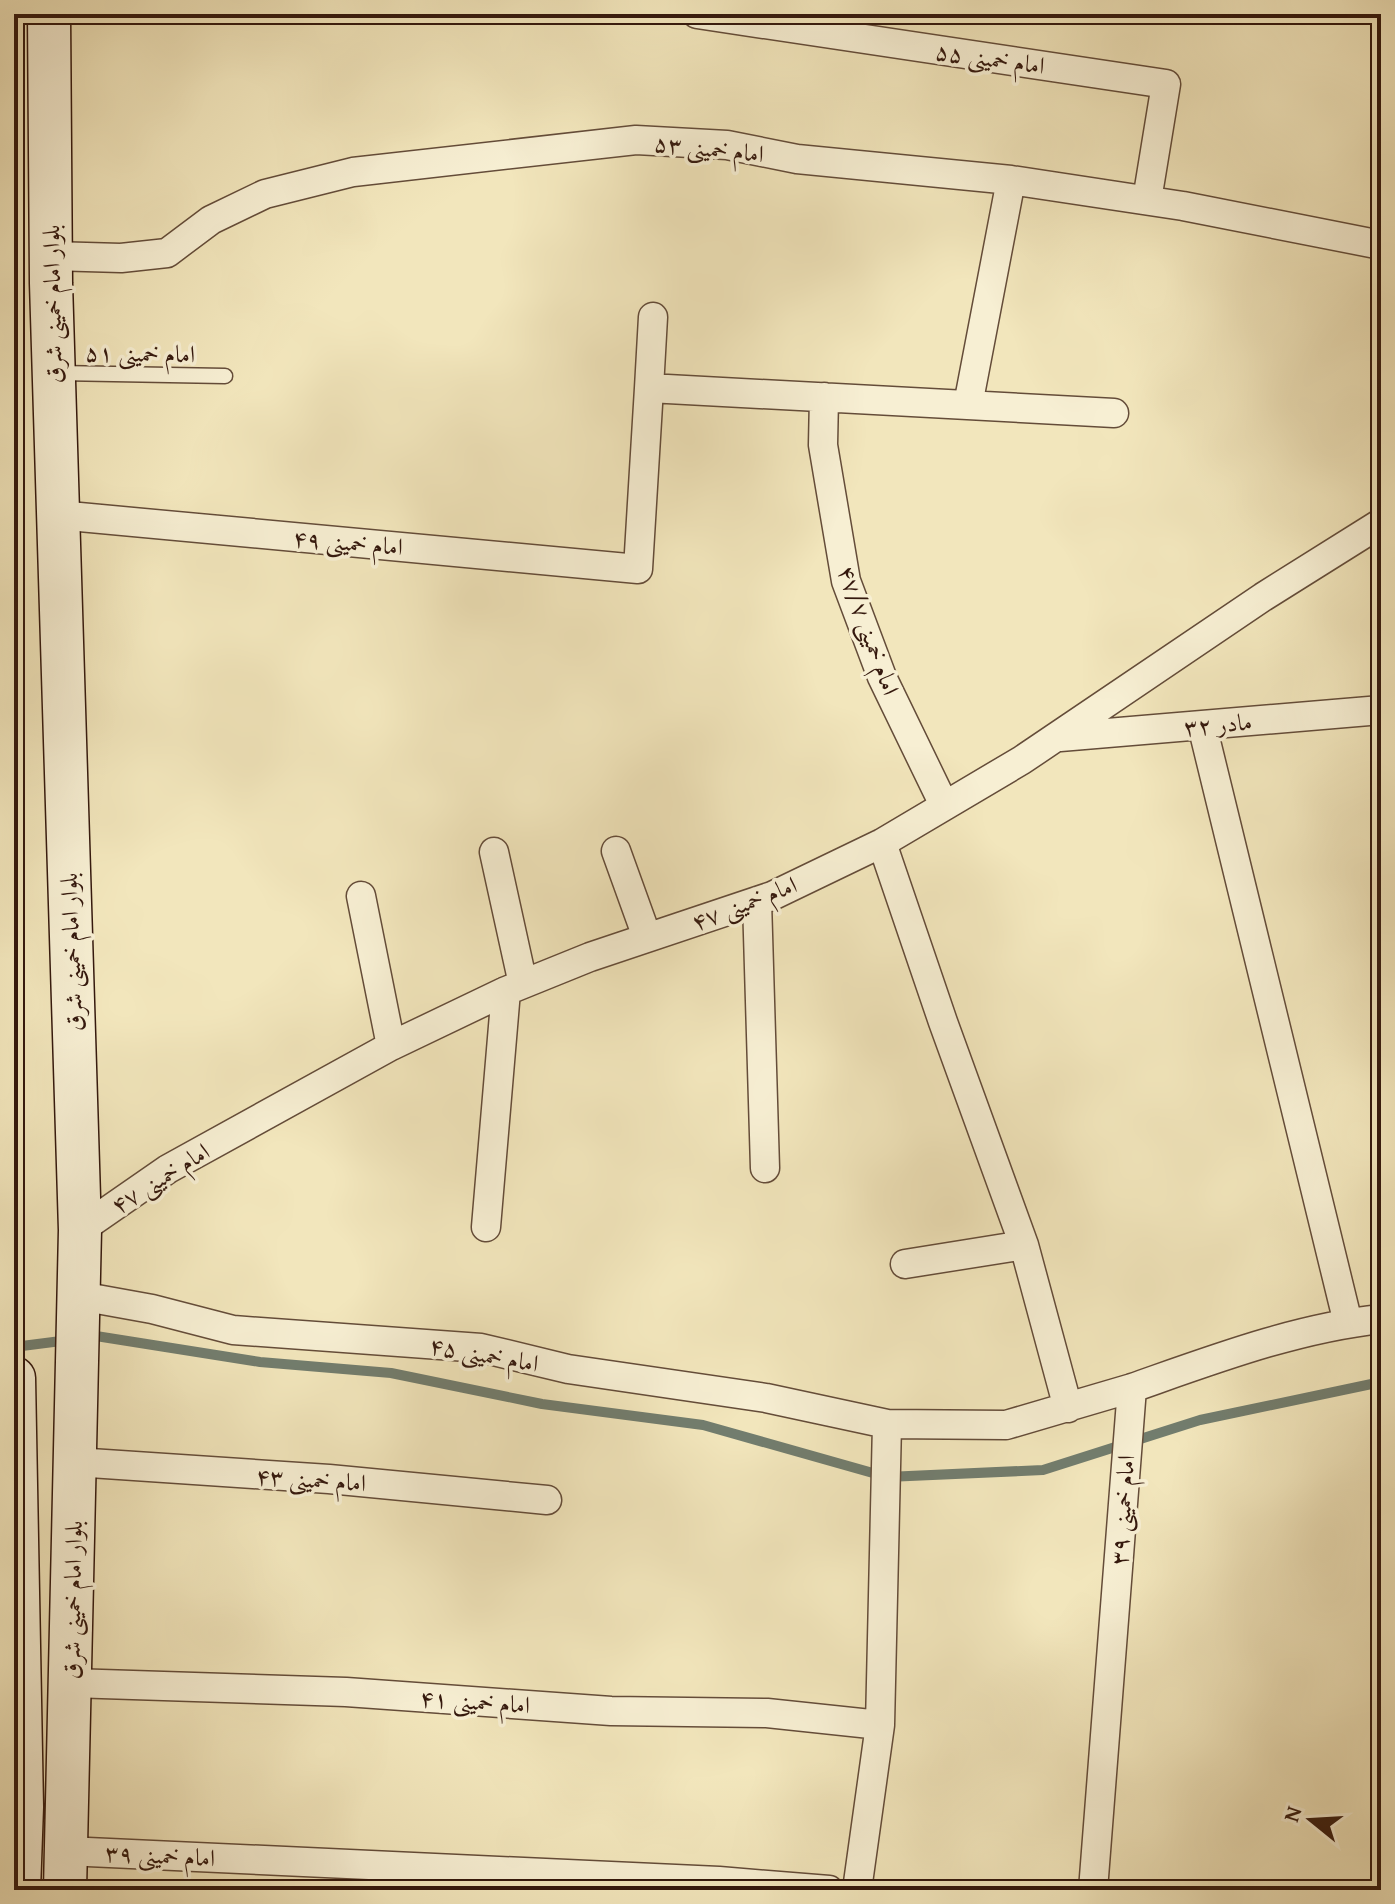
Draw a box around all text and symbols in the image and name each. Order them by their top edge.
street label: امام خمینی ۵۵ [932,33,1047,87]
street label: امام خمینی ۵۳ [652,125,766,175]
street label: بلوار امام خمینی شرق [33,224,75,384]
street label: امام خمینی ۵۱ [84,335,196,375]
street label: امام خمینی ۴۹ [291,520,405,568]
street label: امام خمینی ۴۷/۷ [826,560,909,701]
street label: مادر ۳۲ [1182,704,1254,744]
street label: امام خمینی ۴۷ [686,867,803,943]
street label: بلوار امام خمینی شرق [51,872,95,1032]
street label: امام خمینی ۴۷ [104,1134,218,1225]
street label: امام خمینی ۴۵ [426,1327,541,1385]
street label: امام خمینی ۳۹ [1101,1454,1147,1567]
street label: امام خمینی ۴۳ [254,1458,367,1504]
street label: بلوار امام خمینی شرق [53,1520,95,1680]
street label: امام خمینی ۴۱ [418,1680,531,1726]
north arrow [1271,1780,1351,1860]
text: N [1274,1802,1310,1826]
street label: امام خمینی ۳۹ [104,1835,216,1879]

